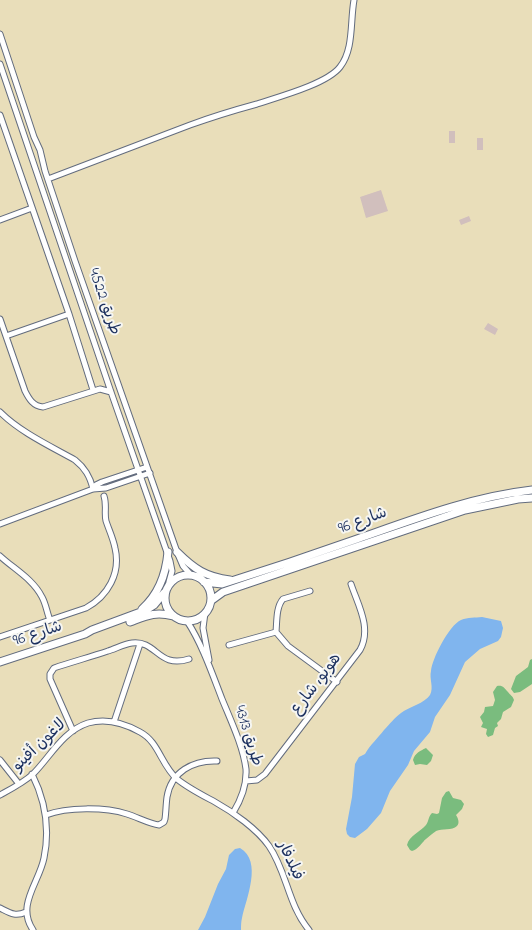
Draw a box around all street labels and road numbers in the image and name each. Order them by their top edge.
street label: طريق 4522 [83,266,123,338]
street label: شارع 96 [336,504,390,540]
street label: شارع 96 [11,618,65,652]
street label: هوبو، شارع [288,650,346,720]
street label: طريق 4313 [229,703,265,769]
street label: لاغون أفينو [9,716,71,776]
street label: فيلدفار [271,838,307,884]

